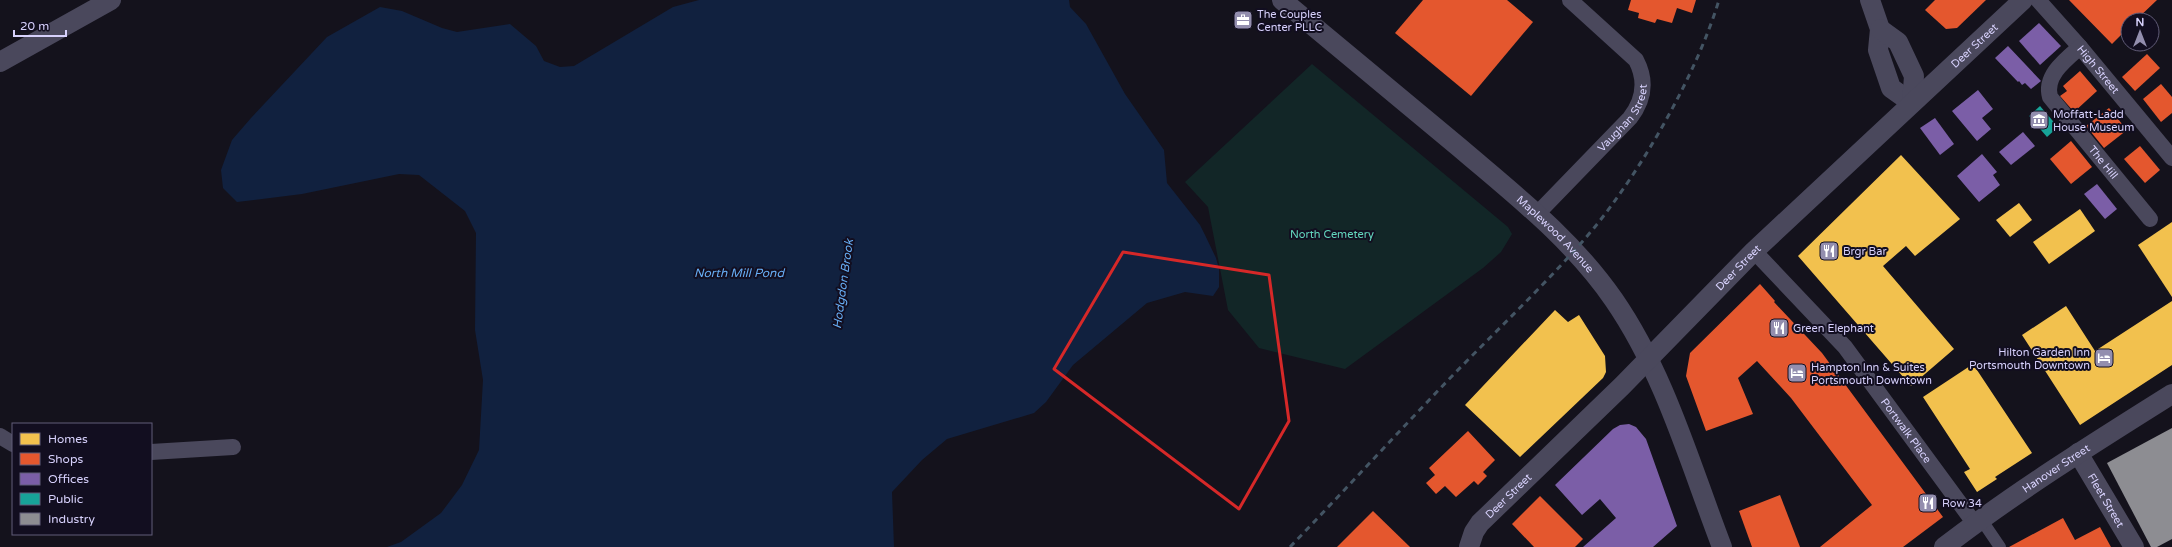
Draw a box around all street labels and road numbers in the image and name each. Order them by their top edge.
street label: Deer Street [1949,21,2001,71]
street label: High Street [2074,43,2122,96]
street label: Vaughan Street [1595,84,1650,155]
street label: The Hill [2086,143,2120,182]
street label: Maplewood Avenue [1514,193,1596,275]
street label: Deer Street [1713,242,1764,293]
street label: Portwalk Place [1878,396,1934,466]
street label: Hanover Street [2020,442,2092,496]
street label: Deer Street [1483,471,1534,521]
street label: Fleet Street [2085,471,2127,530]

